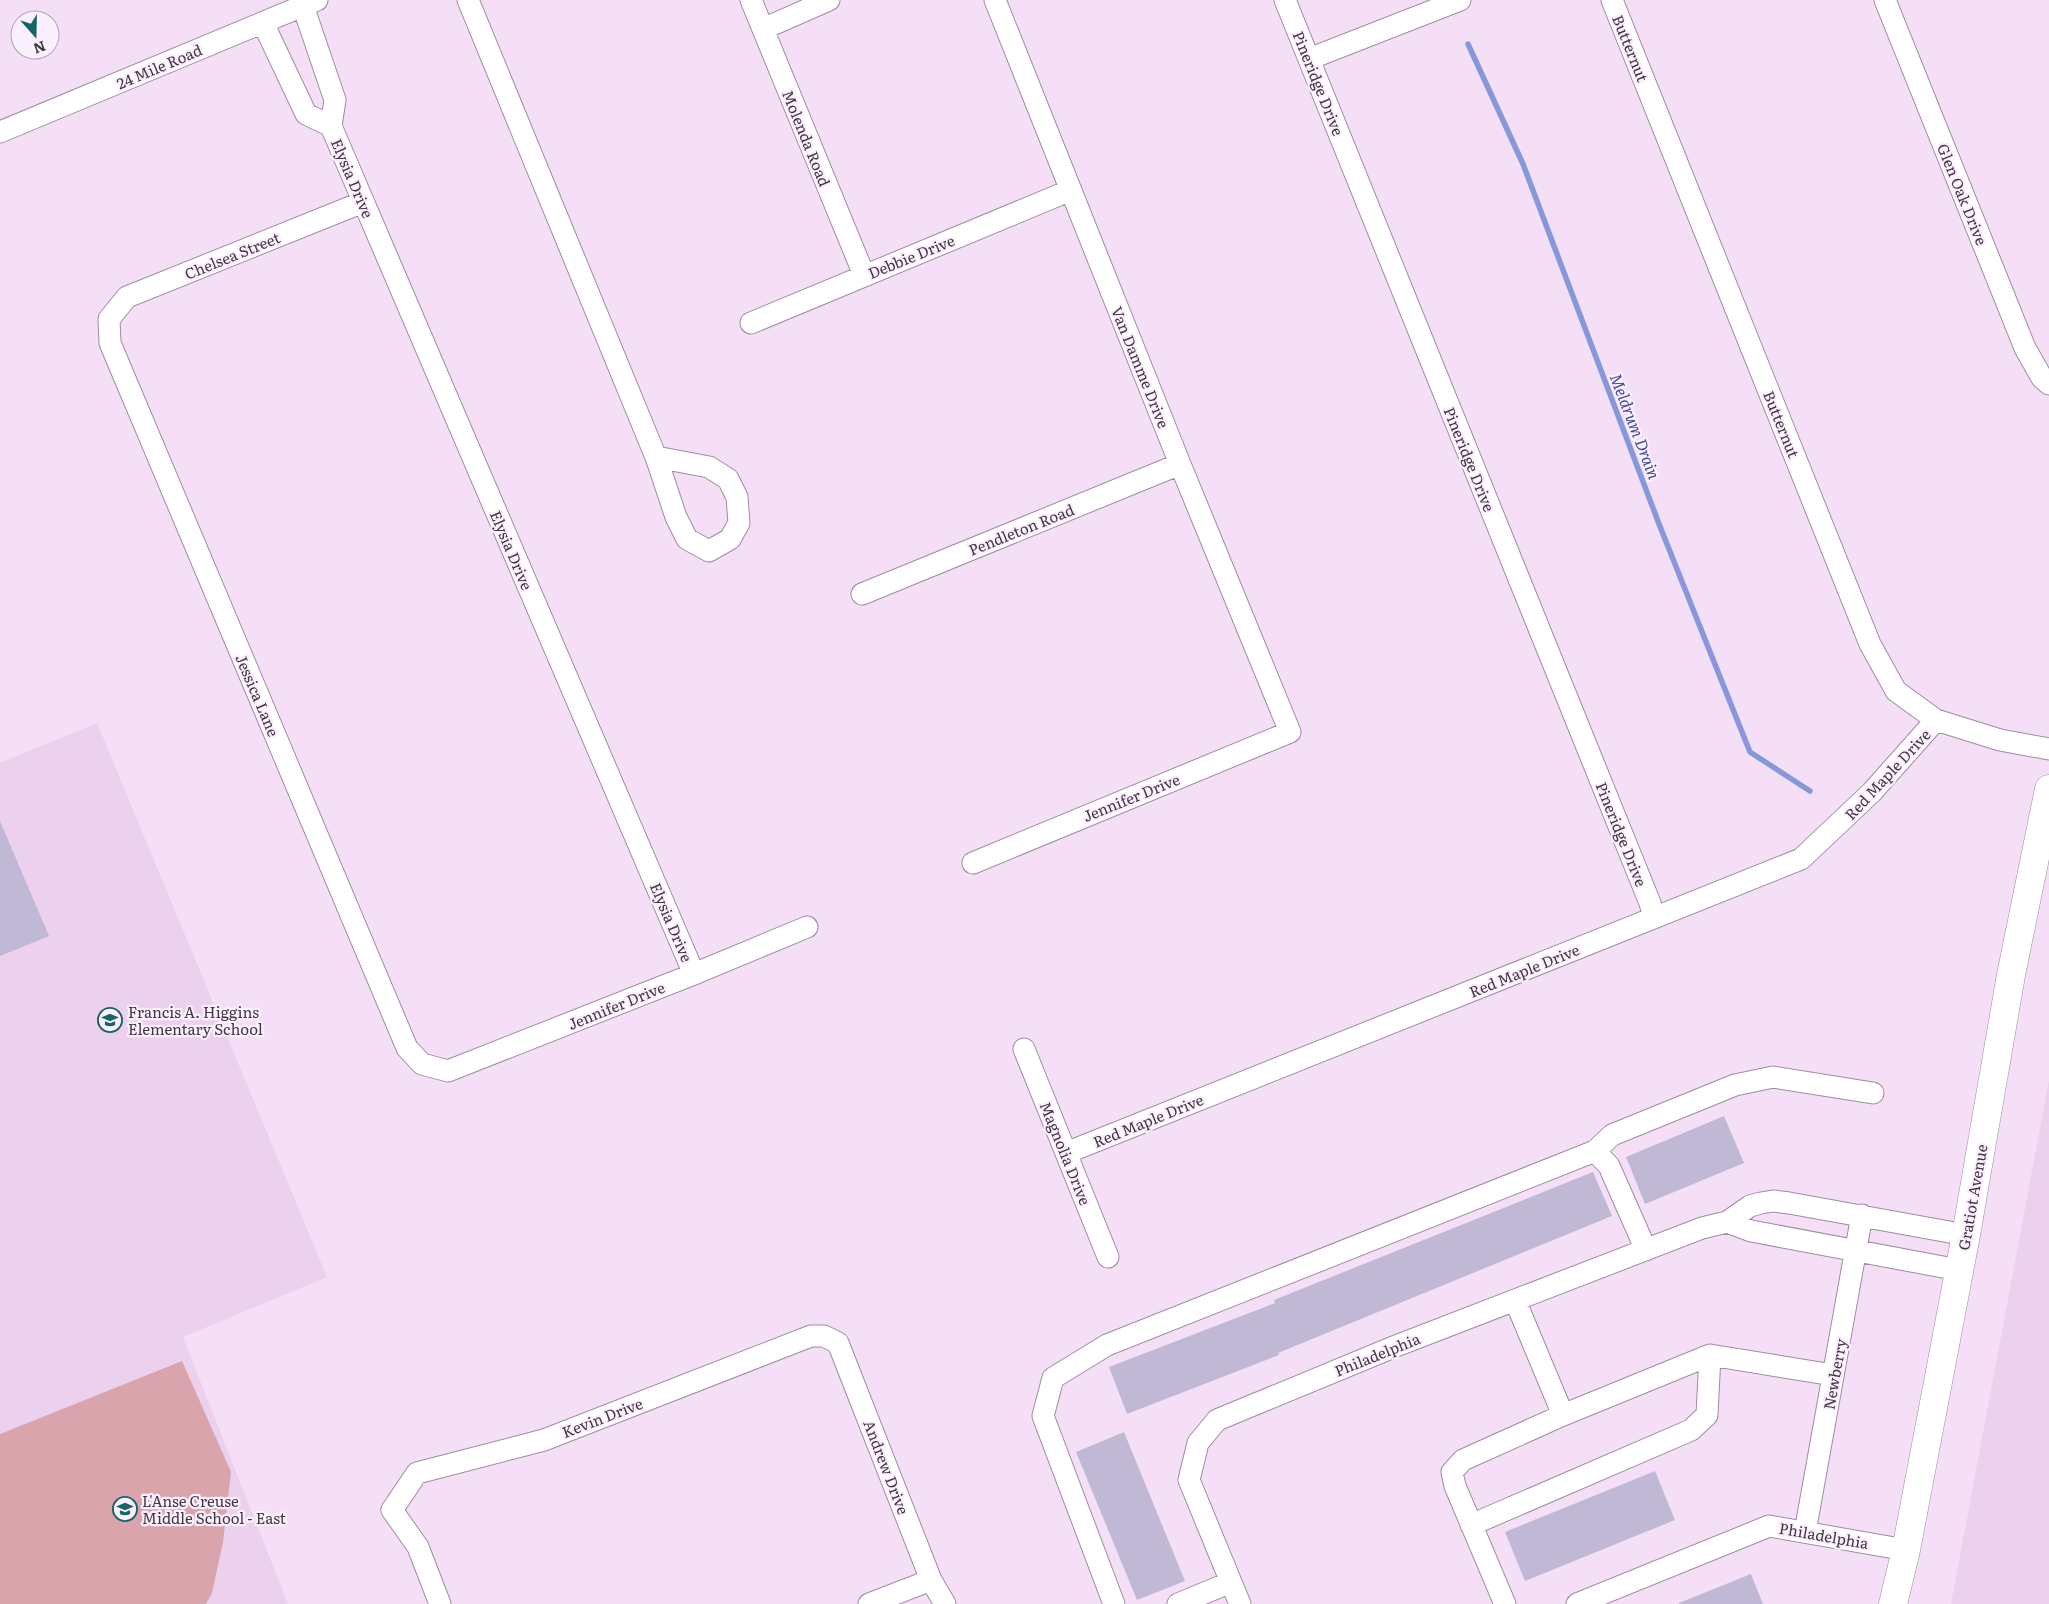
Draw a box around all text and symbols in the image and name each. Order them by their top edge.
north arrow [10,10,60,60]
street label: Butternut [1607,11,1655,85]
street label: Pineridge Drive [1288,27,1351,139]
text: N [31,37,49,60]
street label: 24 Mile Road [113,38,205,94]
street label: Molenda Road [777,86,837,190]
street label: Elysia Drive [326,135,380,222]
street label: Glen Oak Drive [1932,140,1994,248]
street label: Chelsea Street [181,225,283,285]
street label: Debbie Drive [864,228,958,284]
street label: Van Damme Drive [1106,303,1176,431]
water label: Meldrum Drain [1605,370,1667,483]
street label: Butternut [1758,387,1806,461]
street label: Pineridge Drive [1439,403,1502,515]
street label: Pendleton Road [965,497,1077,561]
street label: Elysia Drive [485,507,539,594]
street label: Jessica Lane [230,650,286,740]
street label: Red Maple Drive [1839,723,1936,825]
street label: Jennifer Drive [1079,767,1183,827]
street label: Pineridge Drive [1591,778,1654,890]
street label: Elysia Drive [645,879,699,966]
street label: Red Maple Drive [1465,937,1583,1003]
street label: Jennifer Drive [564,975,668,1035]
place label: Francis A. Higgins Elementary School [128,1000,263,1040]
school or university icon: Francis A. Higgins Elementary School [97,1007,123,1033]
street label: Red Maple Drive [1089,1087,1207,1153]
street label: Magnolia Drive [1035,1098,1097,1209]
street label: Gratiot Avenue [1951,1142,1993,1252]
street label: Philadelphia [1331,1326,1424,1382]
street label: Newberry [1816,1336,1852,1411]
street label: Kevin Drive [558,1391,646,1443]
street label: Andrew Drive [858,1416,916,1518]
place label: L'Anse Creuse Middle School - East [142,1489,286,1529]
school or university icon: L'Anse Creuse Middle School - East [112,1496,138,1522]
street label: Philadelphia [1777,1516,1871,1554]

